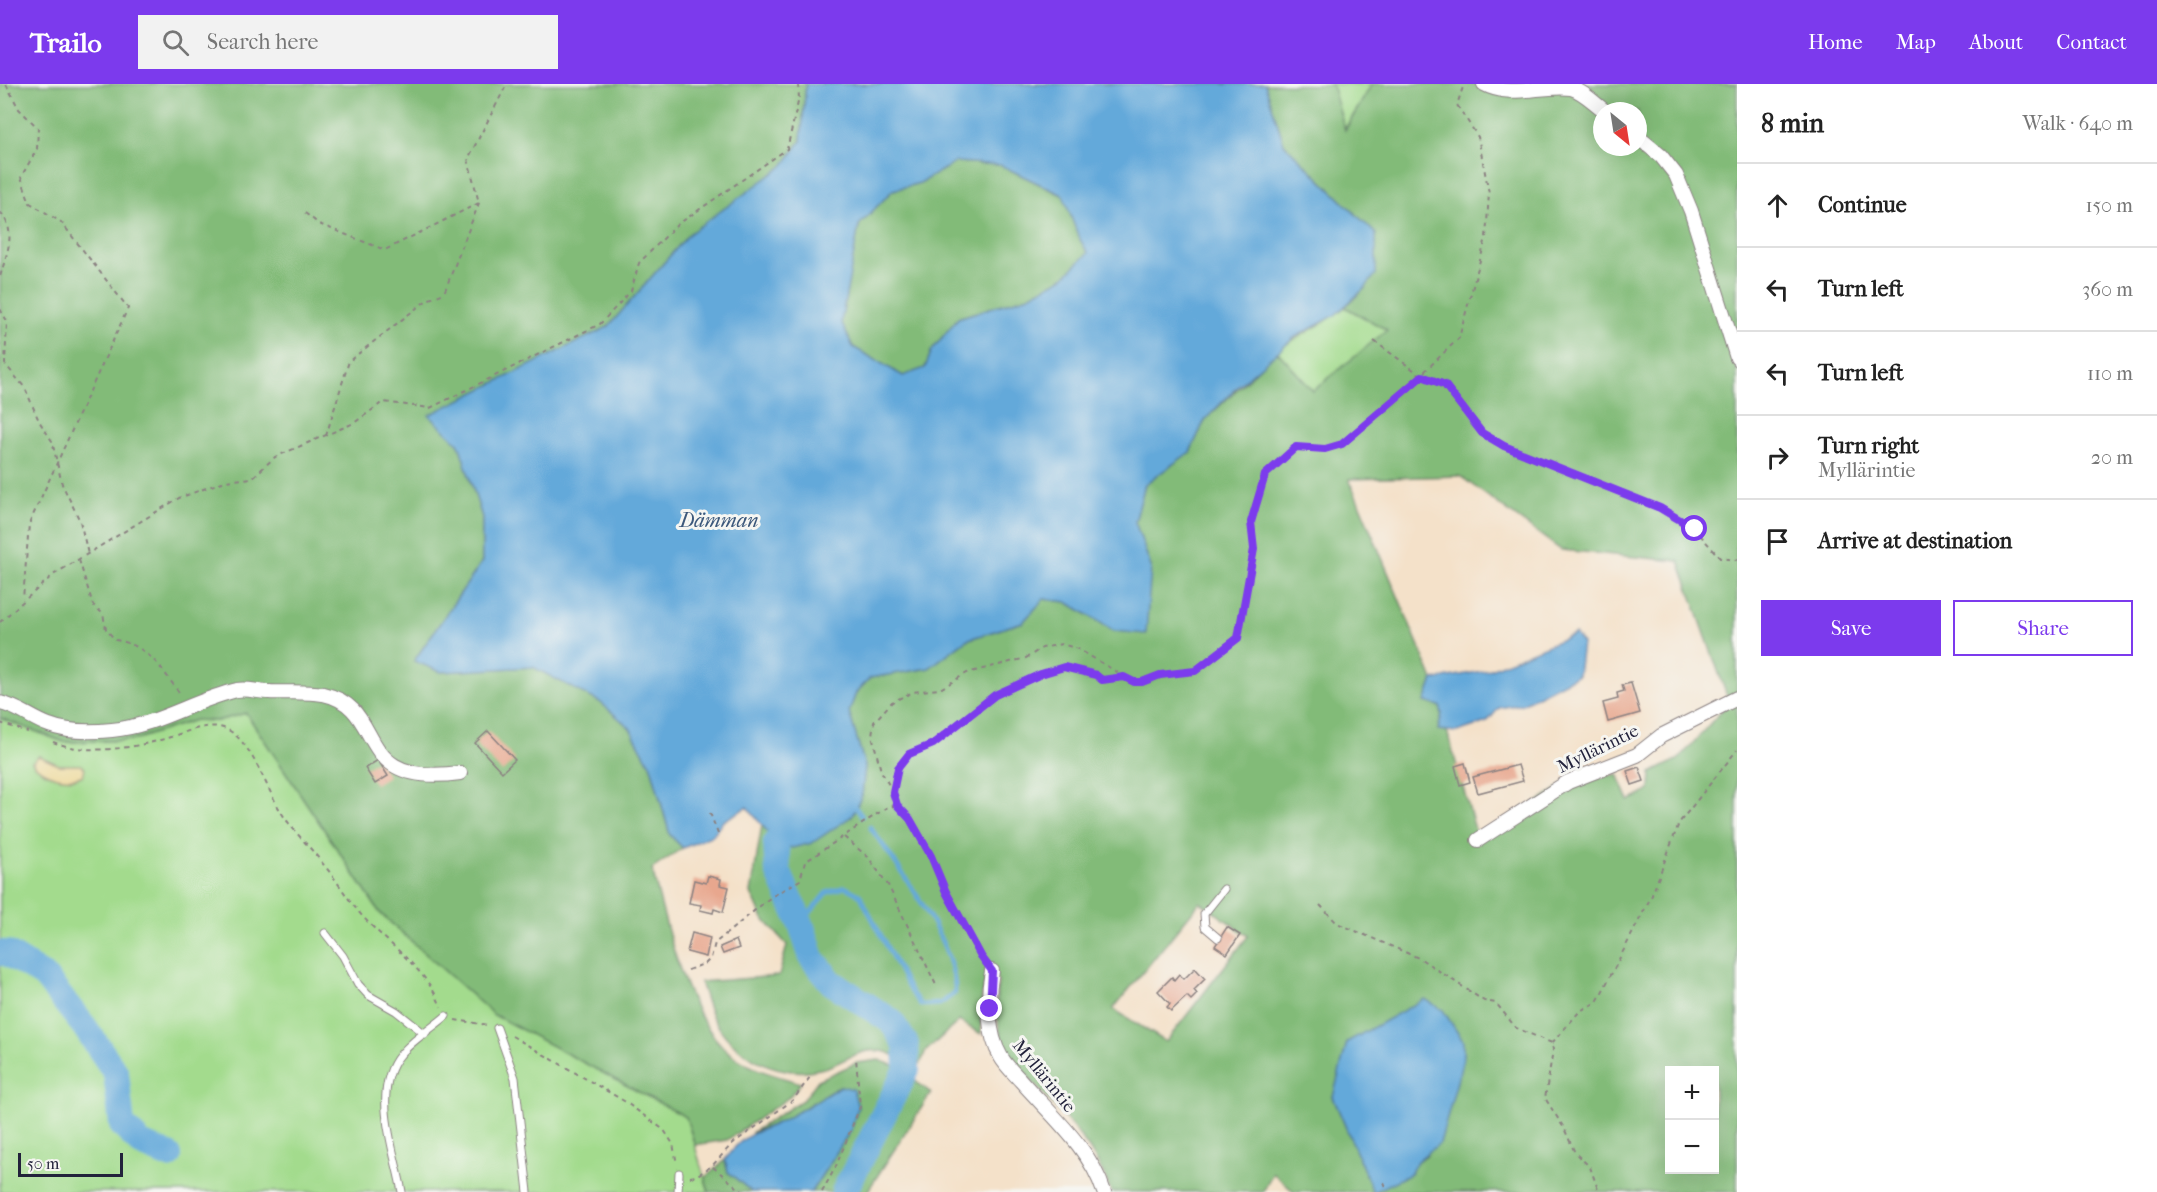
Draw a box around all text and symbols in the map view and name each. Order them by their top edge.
search box [138,15,558,69]
text: Trailo [30,26,102,59]
icon: search [159,26,192,59]
text: Search here [207,29,318,55]
text: Home [1808,30,1863,54]
text: Map [1896,30,1936,54]
text: About [1969,30,2023,54]
text: Contact [2056,30,2127,54]
north arrow [1593,102,1647,156]
text: 8 min [1761,108,1824,139]
text: Walk · 640 m [2023,112,2133,135]
icon: ahead [1761,189,1794,222]
text: Continue [1818,192,1907,218]
text: 150 m [2085,194,2133,217]
icon: left [1761,273,1794,306]
text: Turn left [1818,276,1904,302]
text: 360 m [2082,278,2133,301]
icon: left [1761,357,1794,390]
text: Turn left [1818,360,1904,386]
text: 110 m [2087,362,2133,385]
text: Turn right [1818,433,1919,459]
icon: right [1761,441,1794,474]
text: 20 m [2091,446,2133,469]
text: Myllärintie [1818,459,1915,482]
water label: Dämman [678,509,758,532]
route start [1681,515,1707,541]
icon: arrive [1761,525,1794,558]
text: Arrive at destination [1818,528,2012,554]
button: Save [1761,600,1941,656]
button: Share [1953,600,2133,656]
street label: Myllärintie [1554,720,1642,778]
route end [976,995,1002,1021]
street label: Myllärintie [1008,1035,1080,1117]
map controls [1665,1066,1719,1174]
button: + [1665,1066,1719,1120]
button: − [1665,1120,1719,1174]
scale bar [18,1150,123,1178]
text: 50 m [27,1154,59,1173]

